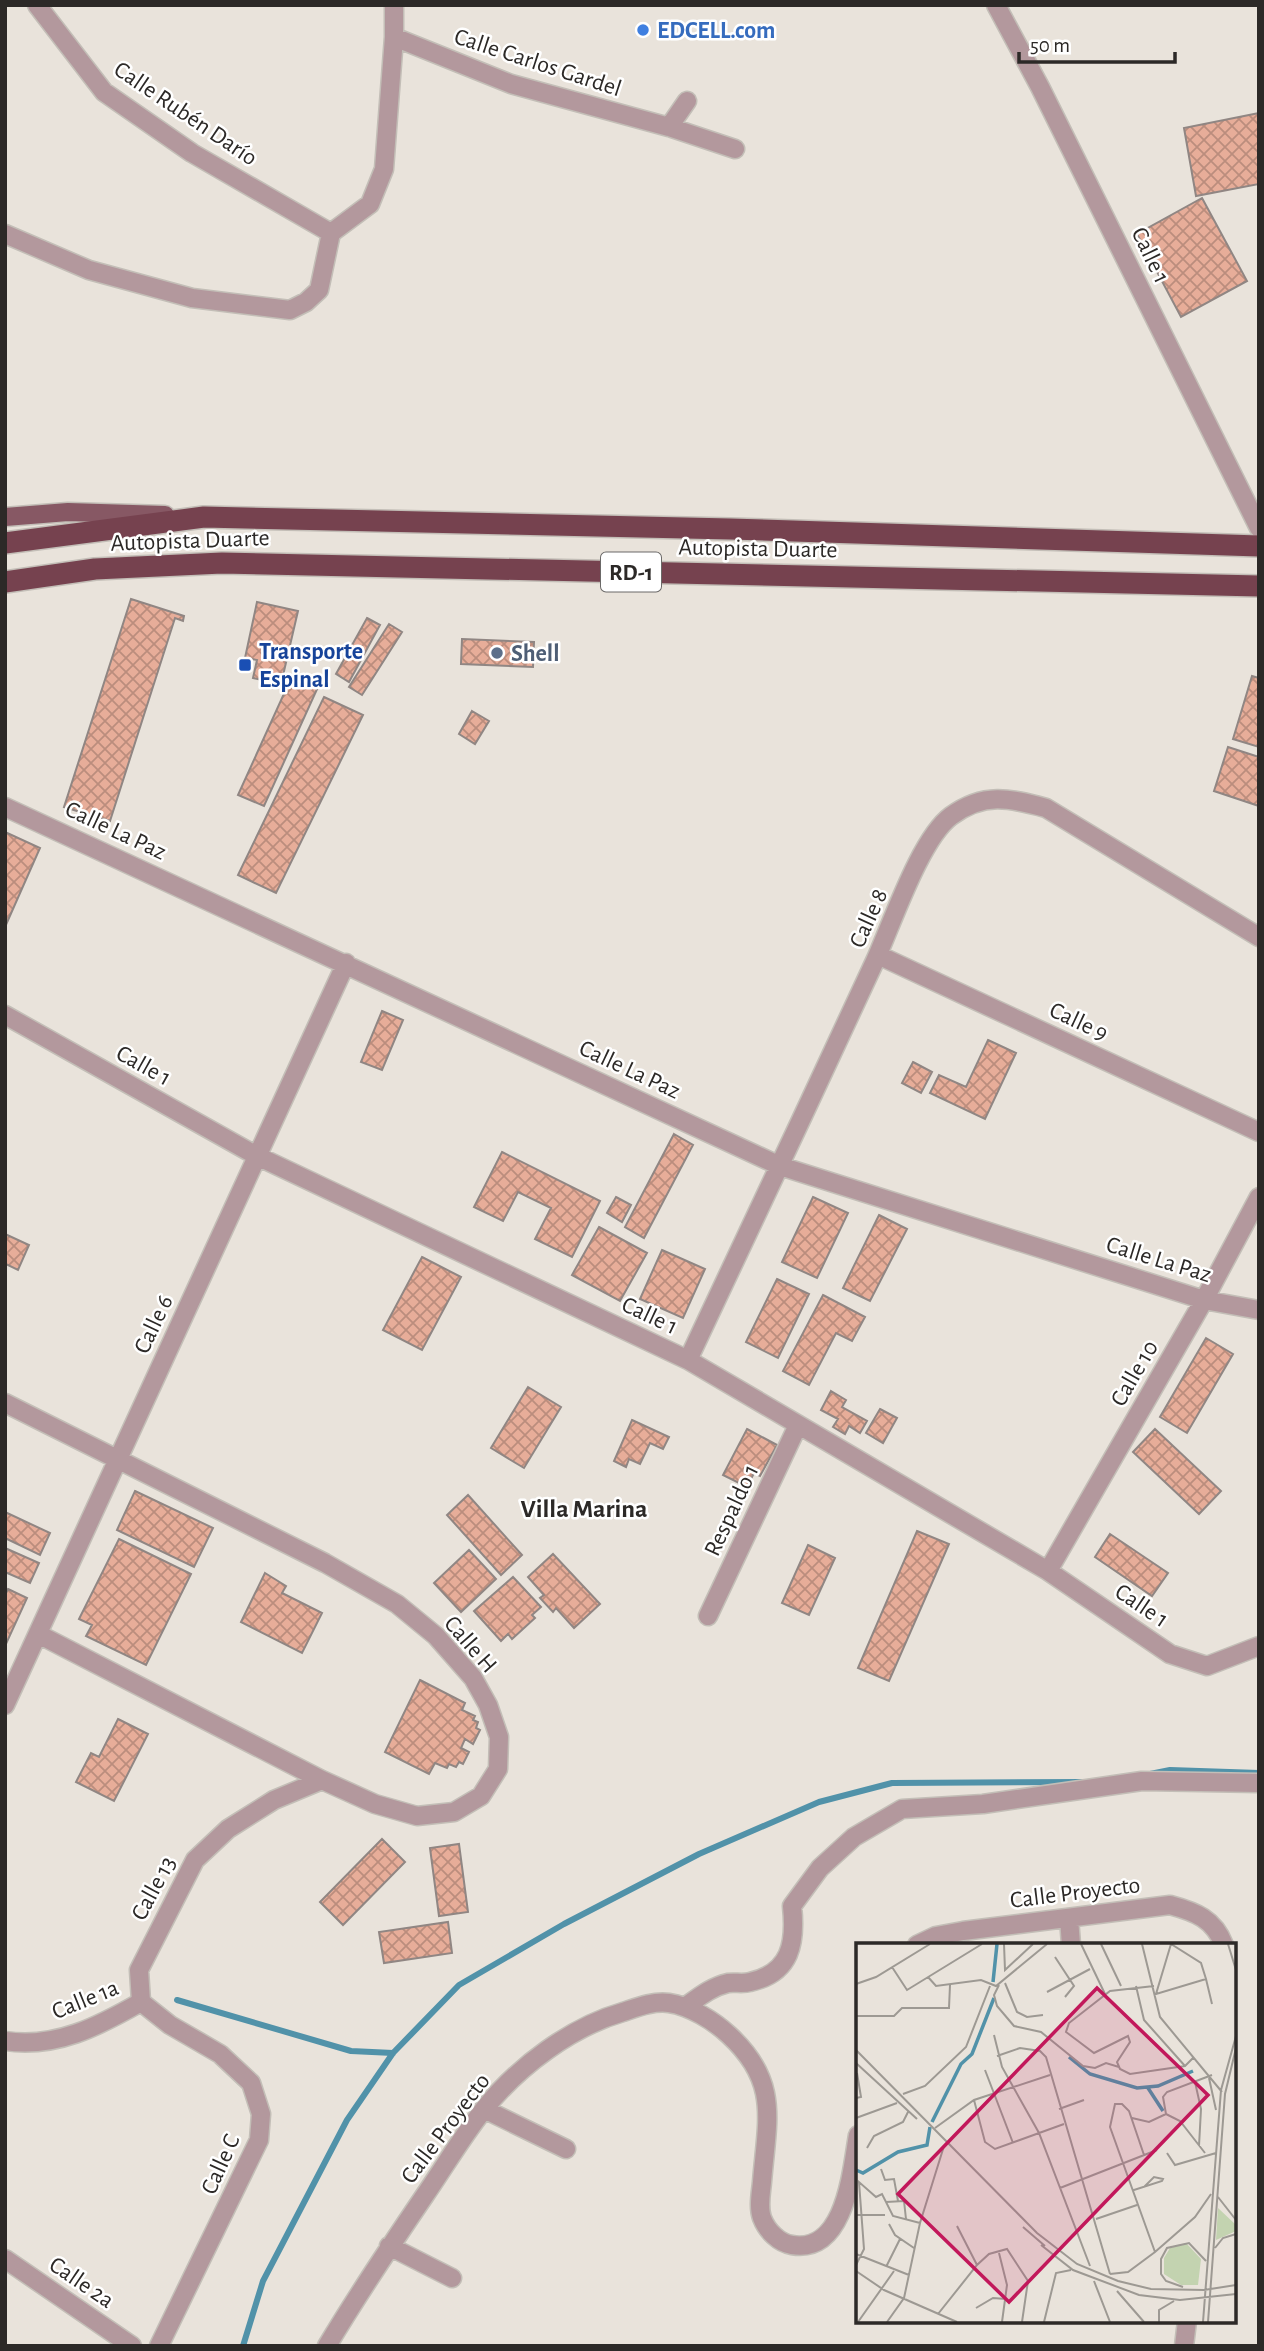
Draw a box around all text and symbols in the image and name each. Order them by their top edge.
place label: EDCELL.com [657,19,775,43]
scale bar [1019,21,1175,65]
marker: EDCELL.com [635,22,651,38]
street label: Calle Carlos Gardel [451,25,624,101]
text: 50 m [1030,35,1070,56]
street label: Calle Rubén Darío [110,57,261,170]
street label: Calle 1 [1126,224,1174,287]
street label: Autopista Duarte [110,526,270,556]
street label: Autopista Duarte [678,536,838,562]
road number: RD-1 [601,552,661,592]
place label: Transporte Espinal [259,640,363,692]
place label: Shell [511,642,559,666]
marker: Shell [489,645,505,661]
marker: Transporte Espinal [237,657,253,673]
street label: Calle La Paz [61,797,170,865]
street label: Calle 8 [845,885,892,952]
street label: Calle 9 [1046,998,1112,1046]
street label: Calle La Paz [575,1036,684,1104]
street label: Calle 1 [112,1041,175,1091]
street label: Calle La Paz [1103,1233,1214,1287]
street label: Calle 6 [130,1291,178,1357]
street label: Calle 1 [618,1293,681,1339]
street label: Calle 10 [1107,1337,1163,1410]
street label: Respaldo 1 [700,1461,764,1560]
district label: Villa Marina [520,1496,648,1522]
street label: Calle 1 [1110,1579,1172,1632]
street label: Calle H [439,1612,501,1678]
street label: Calle 13 [127,1853,181,1924]
street label: Calle Proyecto [1009,1873,1142,1913]
inset map [856,1943,1236,2323]
street label: Calle 1a [49,1976,122,2024]
street label: Calle Proyecto [397,2069,495,2188]
street label: Calle C [197,2131,245,2198]
street label: Calle 2a [45,2253,118,2313]

